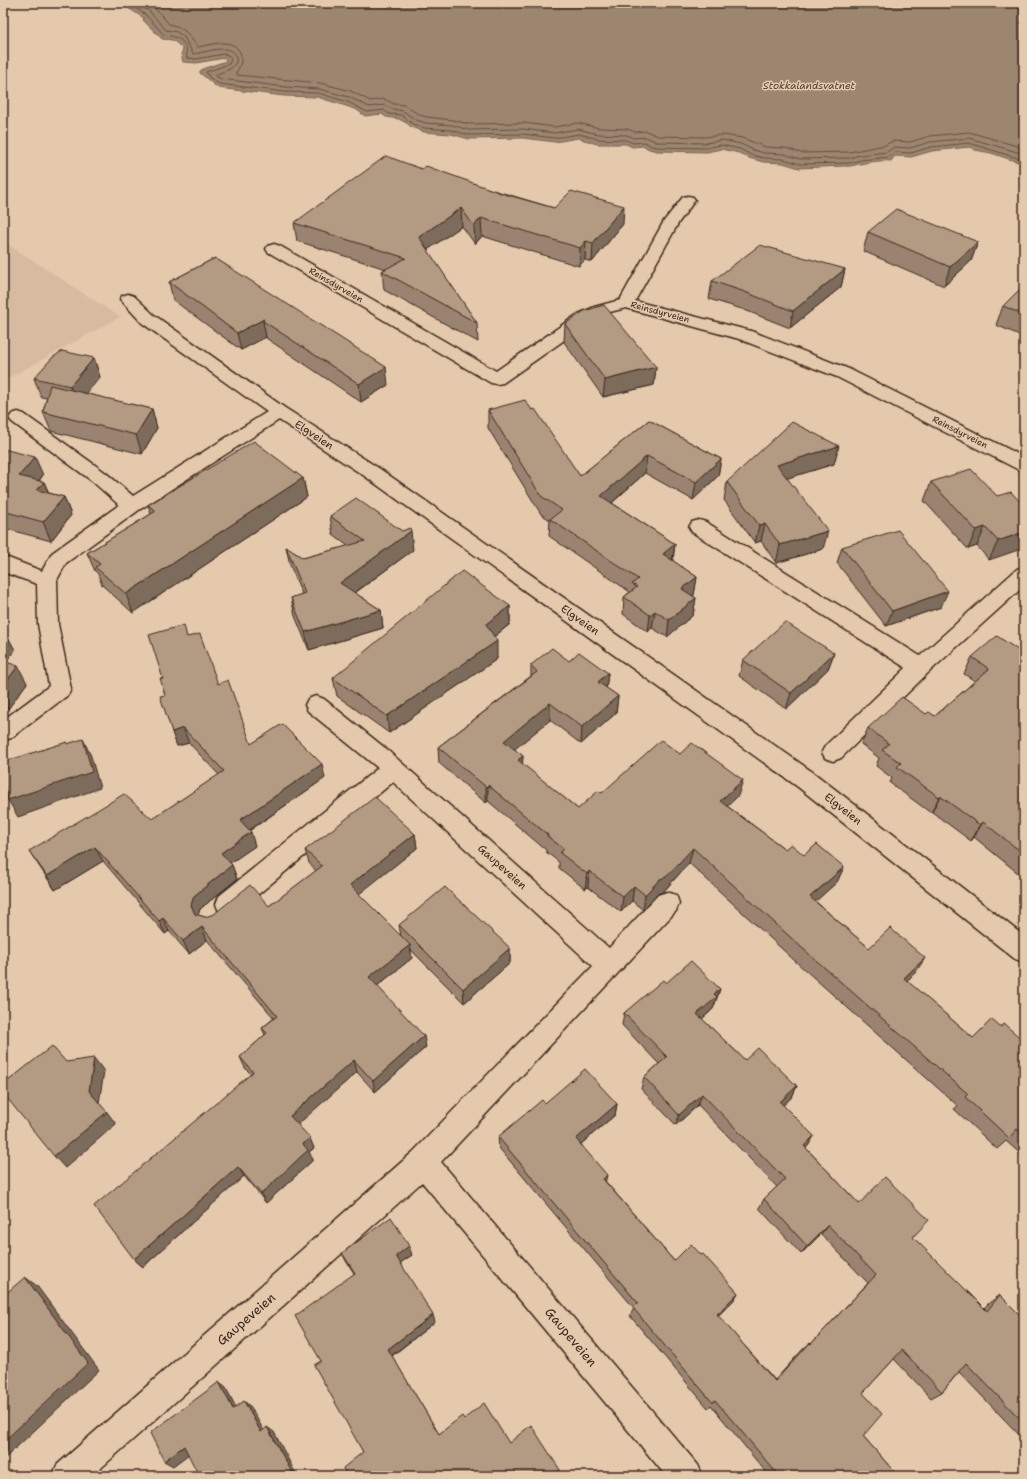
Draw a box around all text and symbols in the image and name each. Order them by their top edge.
water label: Stokkalandsvatnet [763,79,856,92]
street label: Reinsdyrveien [307,265,366,306]
street label: Reinsdyrveien [629,298,691,326]
street label: Reinsdyrveien [930,413,990,451]
street label: Elgveien [291,417,337,453]
street label: Elgveien [558,601,603,639]
street label: Elgveien [821,790,865,829]
street label: Gaupeveien [474,841,530,893]
street label: Gaupeveien [213,1289,279,1349]
street label: Gaupeveien [541,1304,601,1370]

